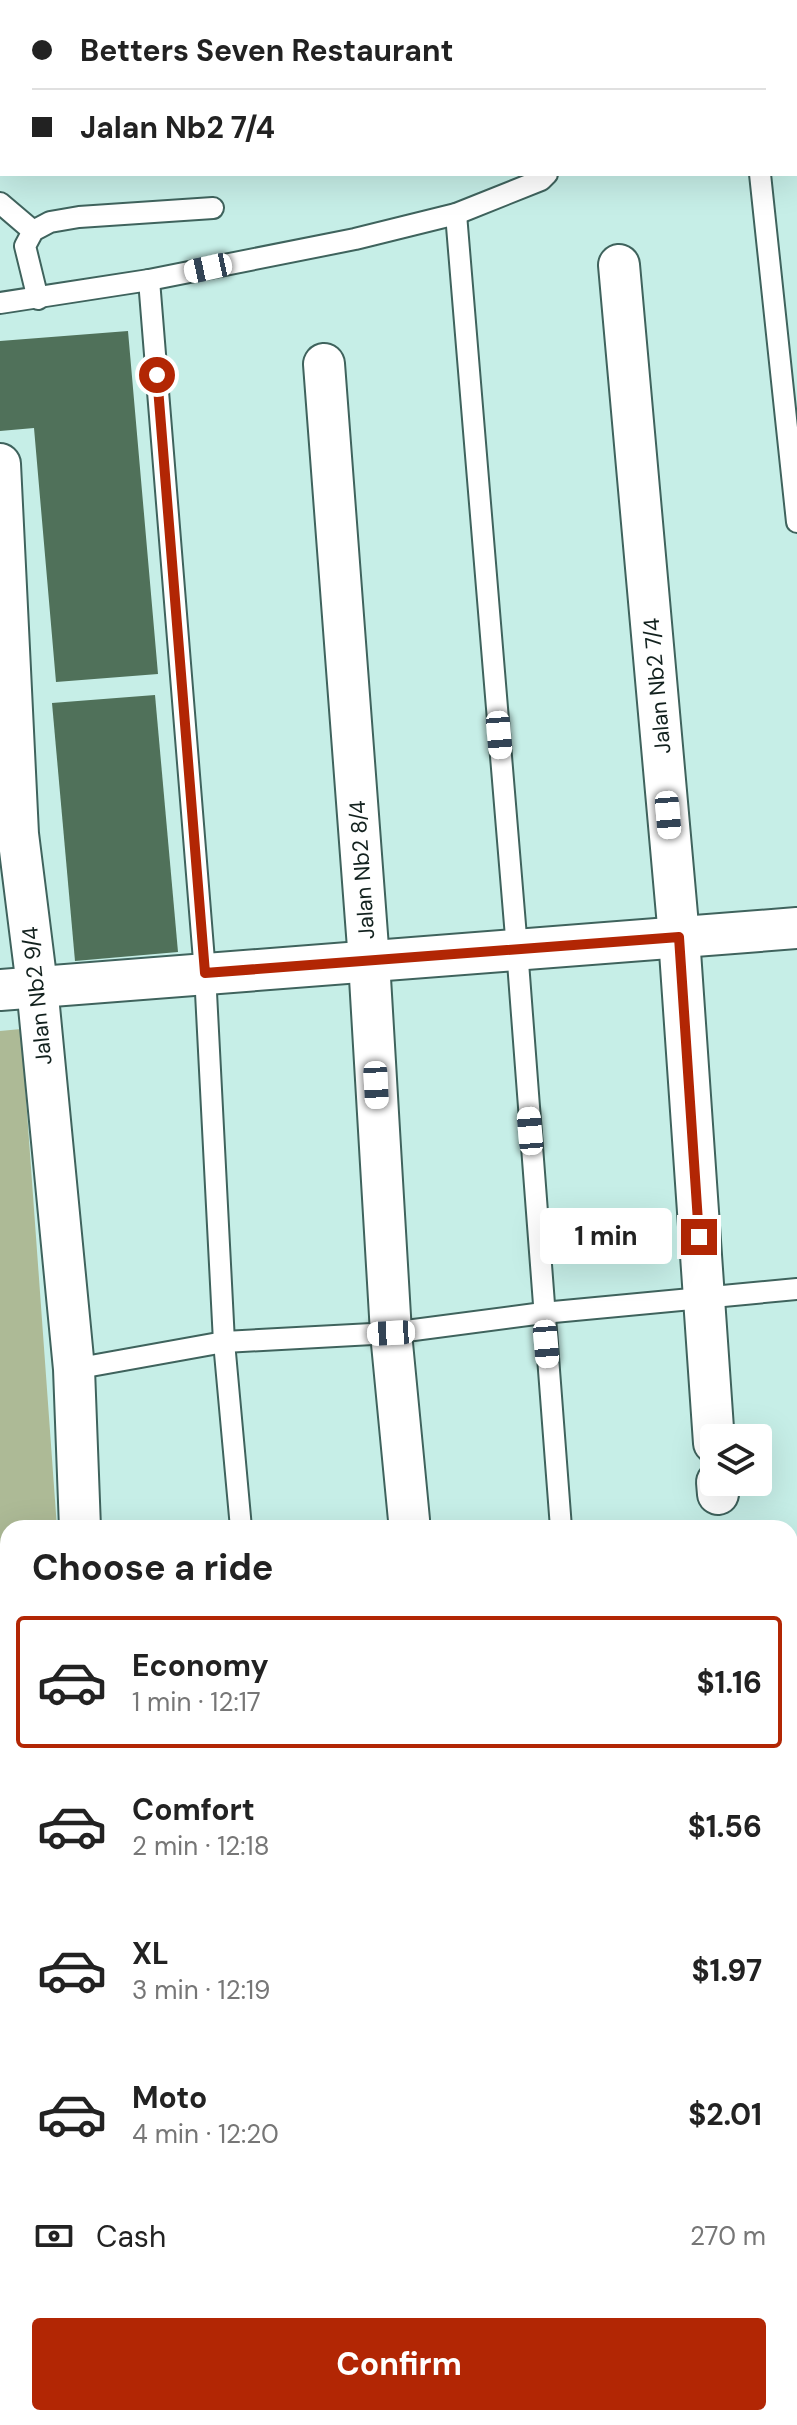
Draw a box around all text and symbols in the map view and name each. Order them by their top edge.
text: Betters Seven Restaurant [80,31,453,70]
text: Jalan Nb2 7/4 [80,108,275,147]
car [182,251,234,285]
route start [139,357,175,393]
street label: Jalan Nb2 7/4 [637,617,677,755]
car [485,710,513,760]
car [654,790,682,840]
street label: Jalan Nb2 8/4 [343,800,381,940]
street label: Jalan Nb2 9/4 [15,925,59,1067]
car [363,1060,389,1110]
car [516,1106,544,1156]
callout: 1 min [539,1209,671,1265]
text: 1 min [574,1219,638,1253]
route end [681,1219,717,1255]
car [532,1319,560,1369]
car [366,1320,416,1346]
map controls [700,1424,772,1496]
button: layers [700,1424,772,1496]
text: Choose a ride [32,1544,273,1591]
icon: car [36,1646,108,1718]
text: Economy [132,1646,269,1685]
text: $1.16 [696,1663,762,1702]
text: 1 min · 12:17 [132,1685,261,1719]
icon: car [36,1790,108,1862]
text: Comfort [132,1790,255,1829]
text: $1.56 [688,1807,762,1846]
text: 2 min · 12:18 [132,1829,269,1863]
icon: car [36,1934,108,2006]
text: XL [132,1934,169,1973]
text: $1.97 [691,1951,762,1990]
text: 3 min · 12:19 [132,1973,270,2007]
icon: car [36,2078,108,2150]
text: Moto [132,2078,207,2117]
text: $2.01 [688,2095,762,2134]
text: 4 min · 12:20 [132,2117,279,2151]
icon: cash [32,2214,76,2258]
text: Cash [96,2217,166,2256]
text: 270 m [690,2219,766,2253]
button: Confirm [32,2318,766,2410]

